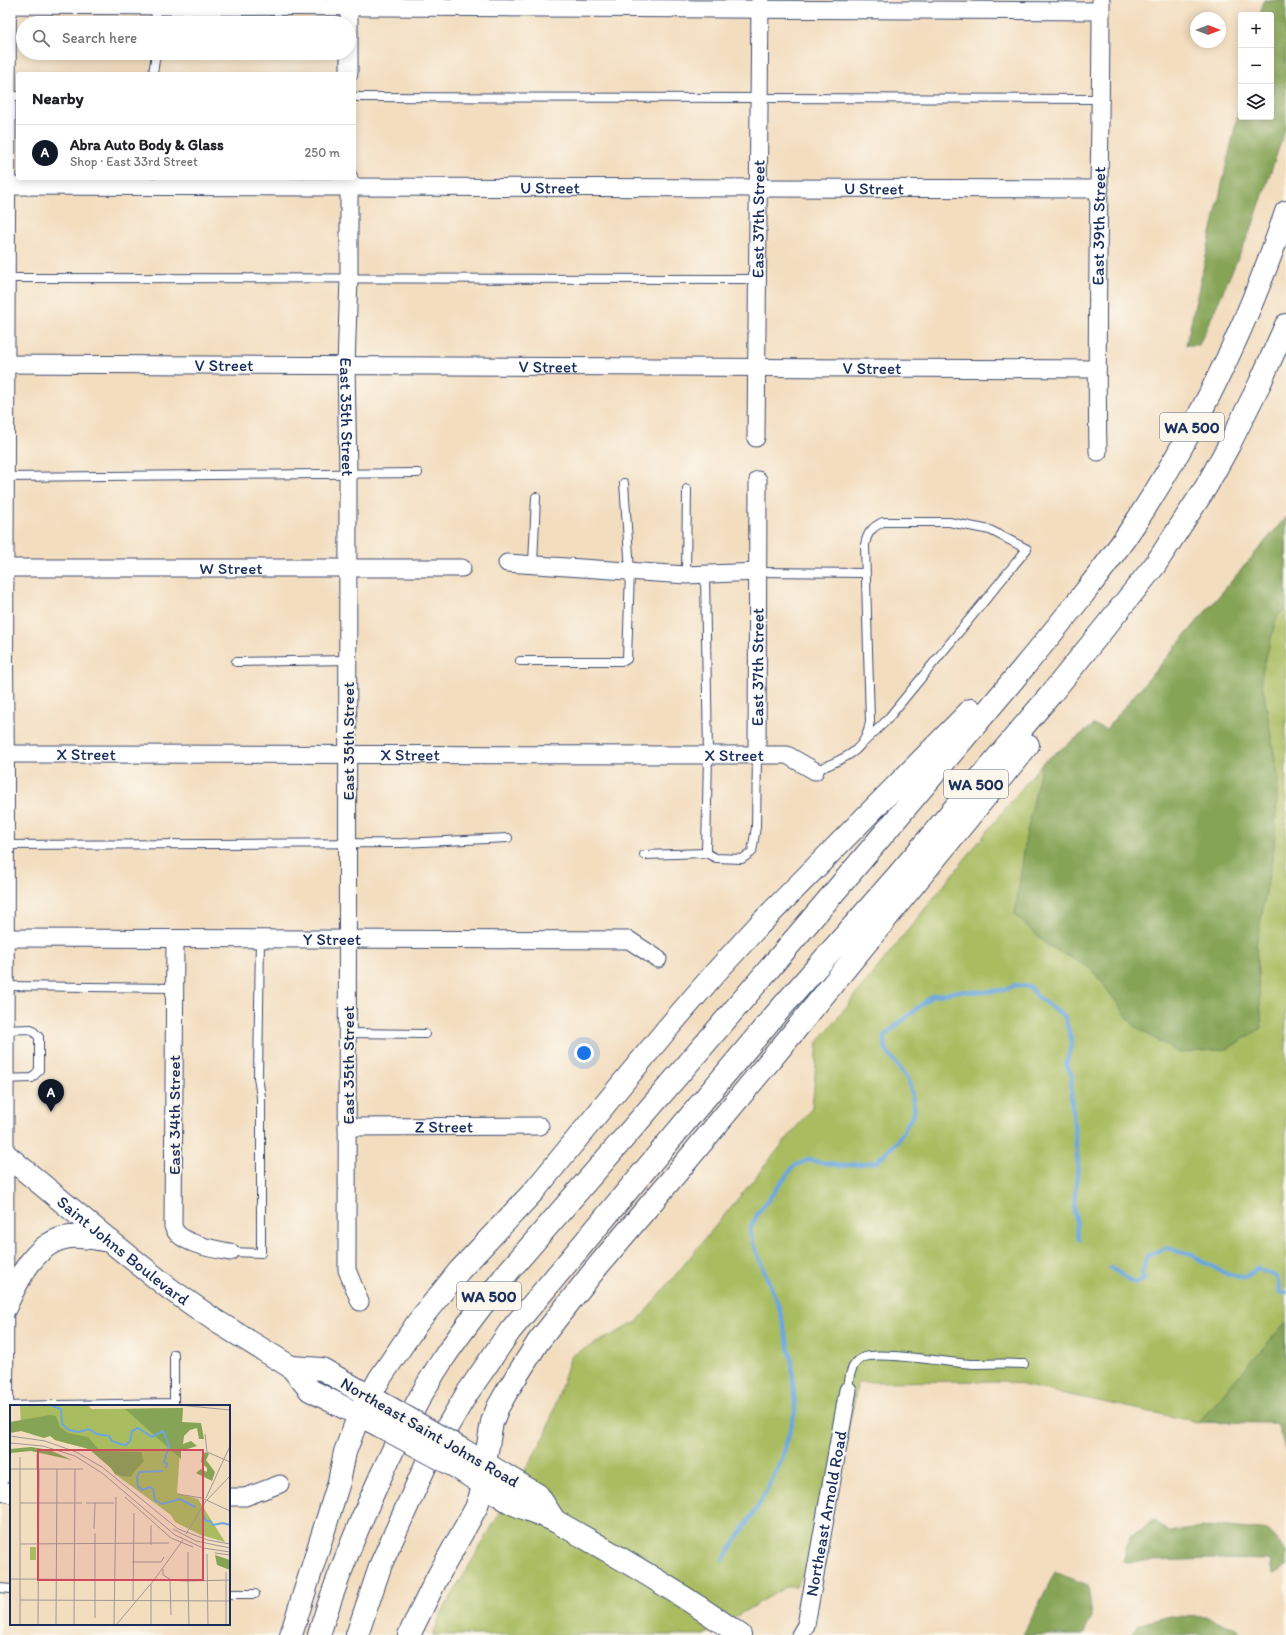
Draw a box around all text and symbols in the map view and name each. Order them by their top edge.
north arrow [1190,12,1226,48]
map controls [1238,12,1274,120]
button: + [1238,12,1274,48]
search box [16,16,356,60]
icon: search [30,27,52,49]
text: Search here [62,29,137,47]
button: − [1238,48,1274,84]
button: layers [1238,84,1274,120]
text: Nearby [32,88,84,108]
text: Abra Auto Body & Glass [70,136,224,154]
text: A [41,145,49,160]
text: 250 m [304,145,340,160]
text: Shop · East 33rd Street [70,154,198,169]
street label: East 37th Street [747,160,769,278]
street label: East 39th Street [1088,166,1109,286]
street label: U Street [520,177,580,198]
street label: U Street [844,178,904,198]
street label: V Street [195,355,253,375]
street label: V Street [519,356,577,377]
street label: East 35th Street [336,357,358,477]
street label: V Street [843,358,901,378]
road number: WA 500 [1160,413,1224,441]
street label: W Street [199,558,263,578]
street label: East 37th Street [747,608,768,726]
street label: East 35th Street [338,682,358,800]
street label: X Street [56,744,116,764]
street label: X Street [380,744,440,765]
street label: X Street [704,745,764,765]
road number: WA 500 [944,770,1008,798]
street label: Y Street [303,929,361,949]
street label: East 35th Street [338,1006,358,1124]
your location [574,1043,594,1063]
street label: East 34th Street [164,1055,184,1175]
pin: A [38,1079,64,1112]
street label: Z Street [415,1116,473,1137]
street label: Saint Johns Boulevard [53,1191,194,1310]
road number: WA 500 [457,1282,521,1310]
street label: Northeast Saint Johns Road [337,1373,523,1491]
inset map [10,1405,230,1625]
street label: Northeast Arnold Road [801,1428,851,1598]

